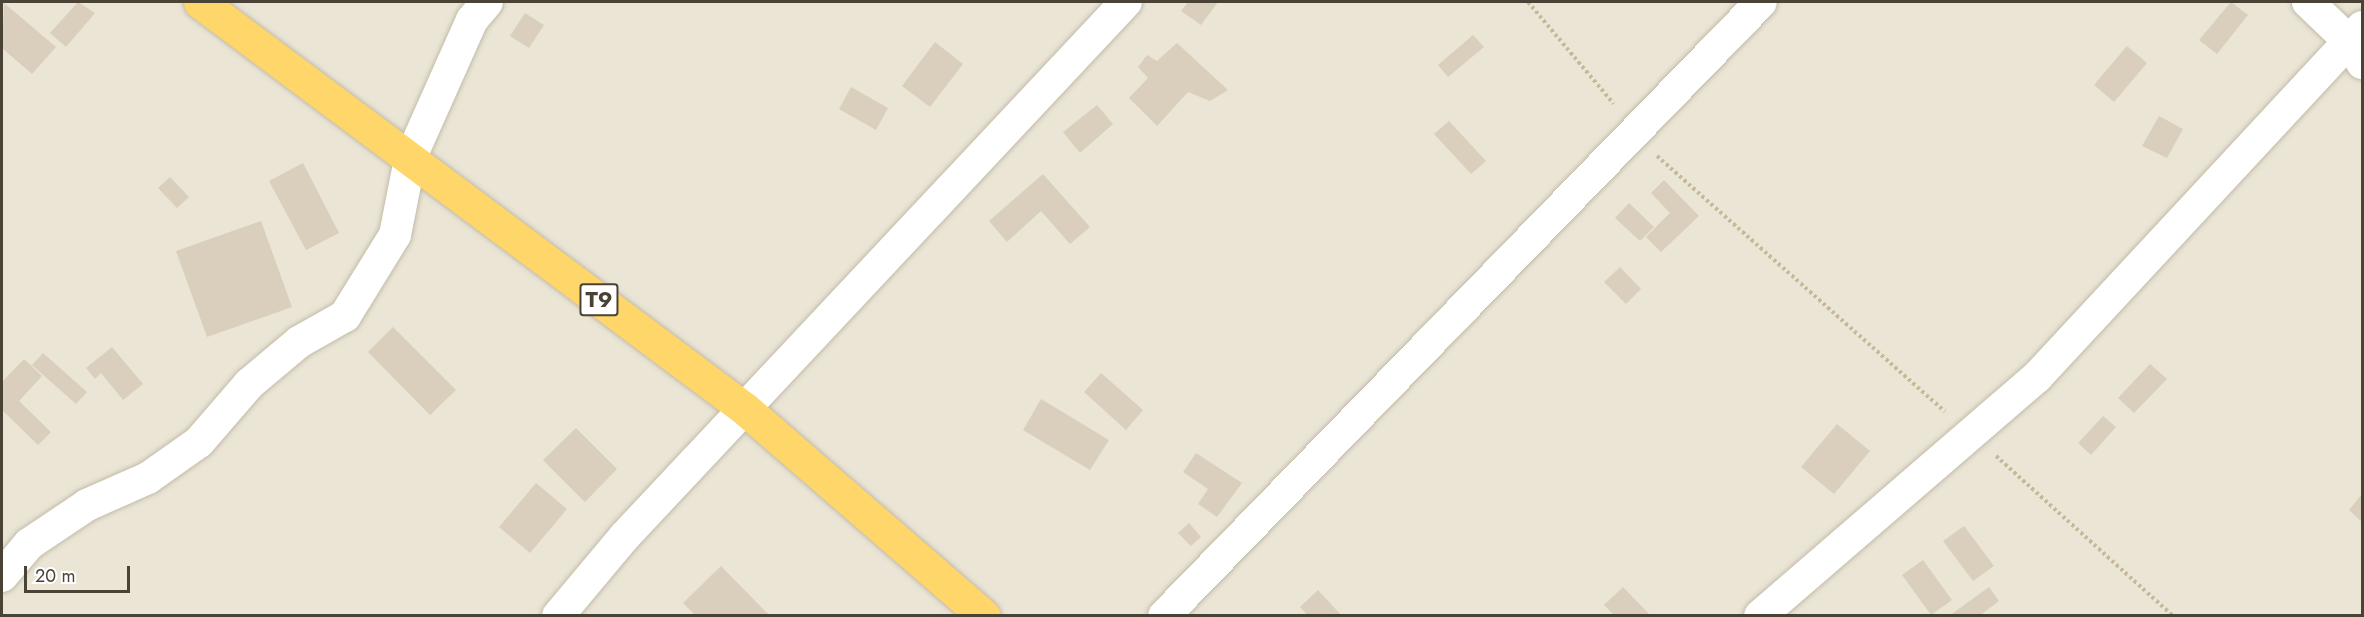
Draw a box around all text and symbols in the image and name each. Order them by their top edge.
road number: T9 [578,281,620,319]
scale bar [27,554,134,592]
text: 20 m [35,563,75,589]

